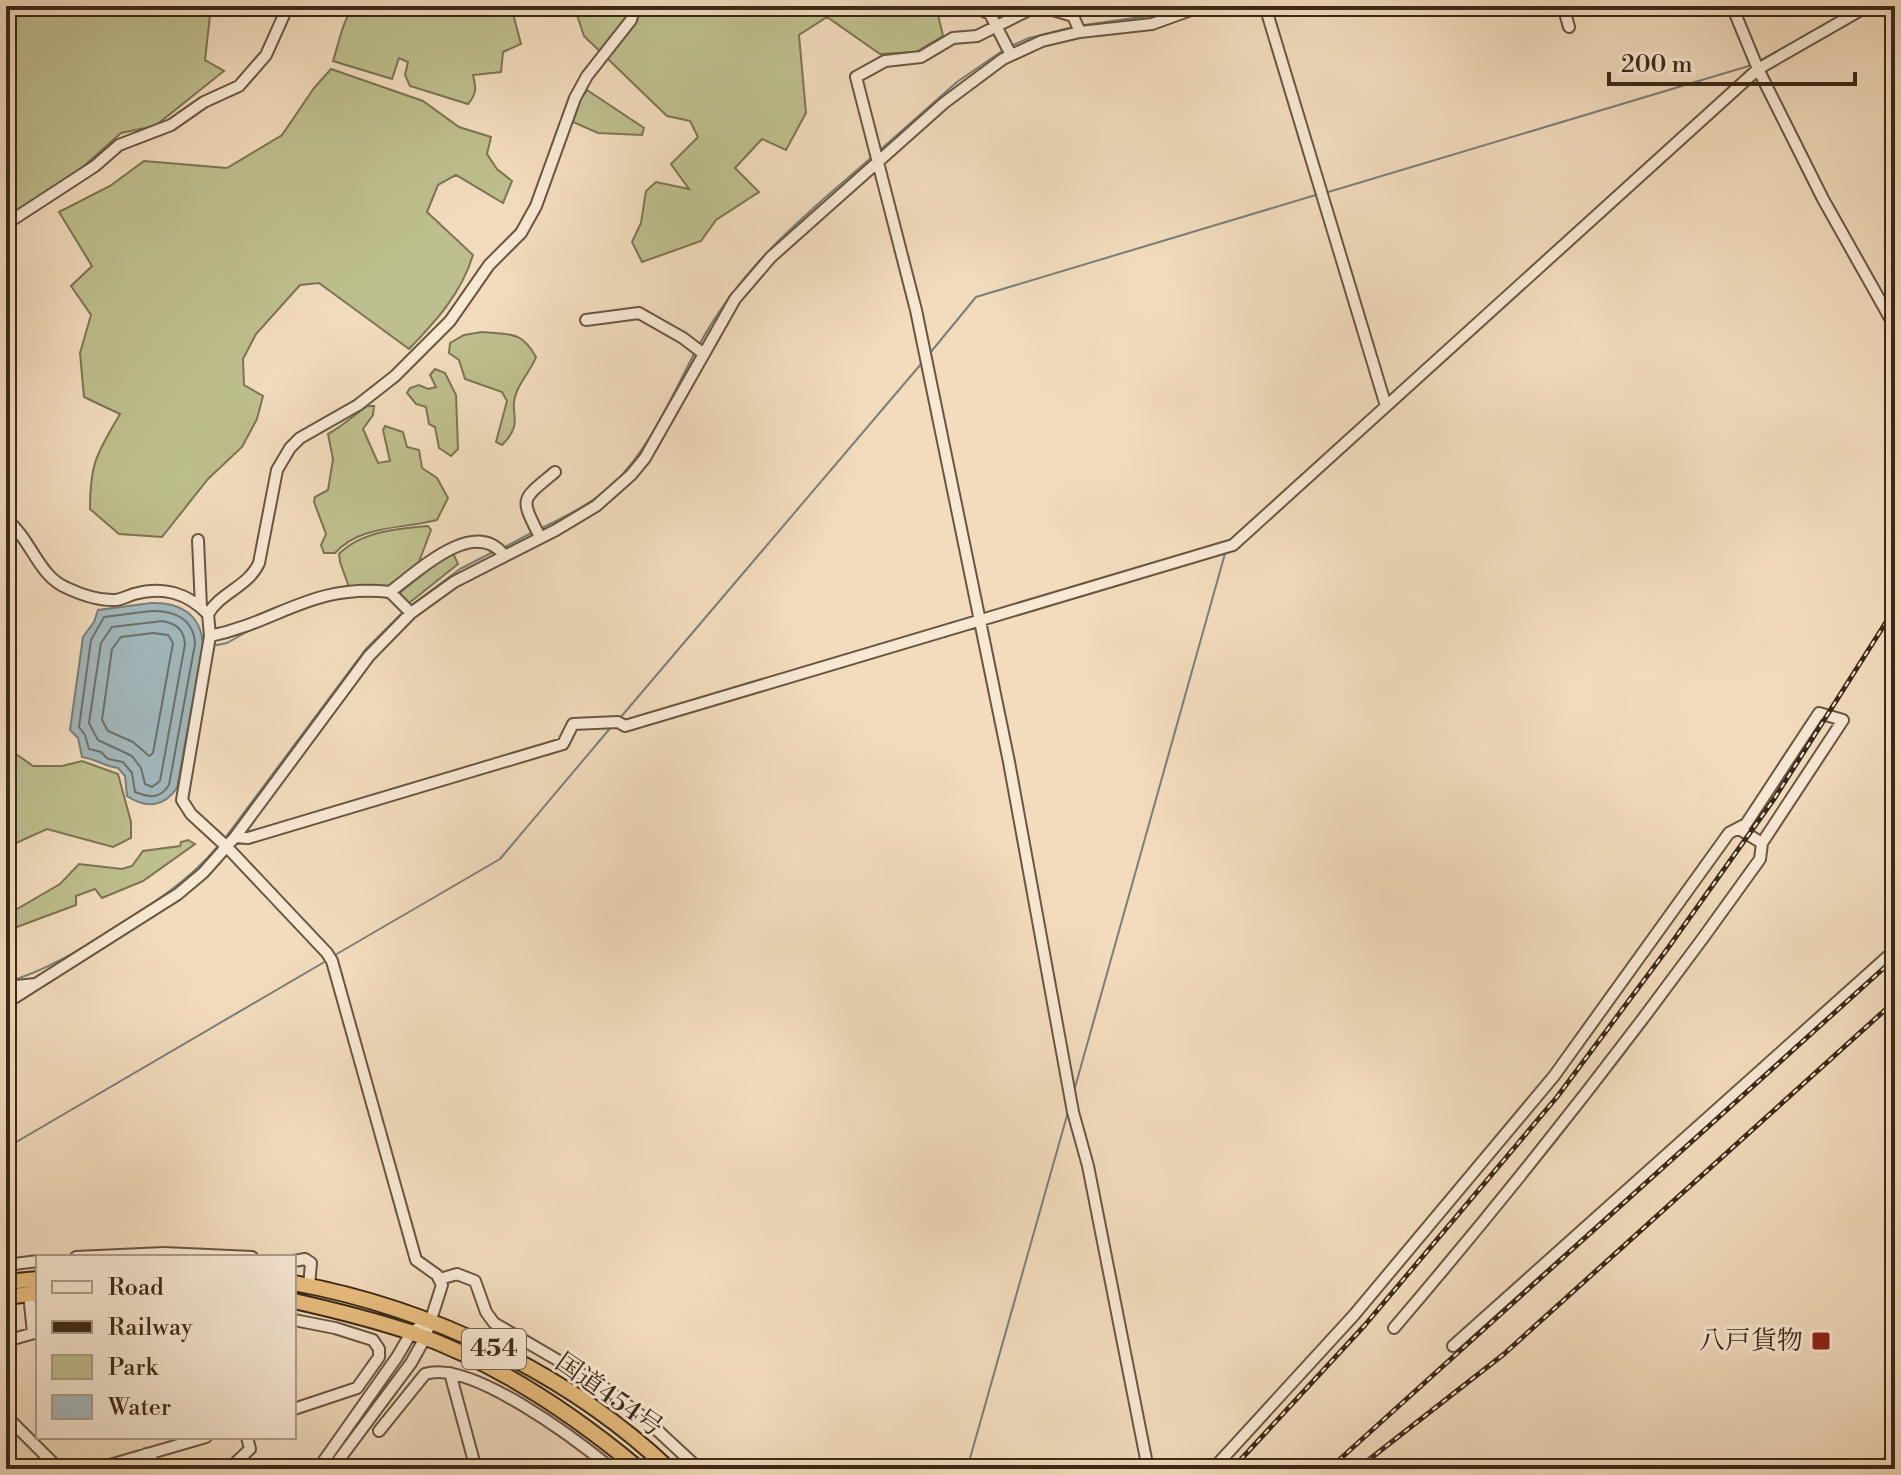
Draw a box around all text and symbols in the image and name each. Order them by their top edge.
scale bar [1609,36,1855,86]
text: 200 m [1621,50,1692,80]
legend [36,1255,296,1439]
text: Road [108,1273,164,1303]
text: Railway [108,1313,193,1343]
place label: 八戸貨物 [1699,1325,1803,1357]
road number: 454 [462,1329,526,1369]
marker: 八戸貨物 [1810,1330,1832,1352]
street label: 国道454号 [549,1346,669,1444]
text: Park [108,1353,159,1383]
text: Water [107,1393,171,1423]

